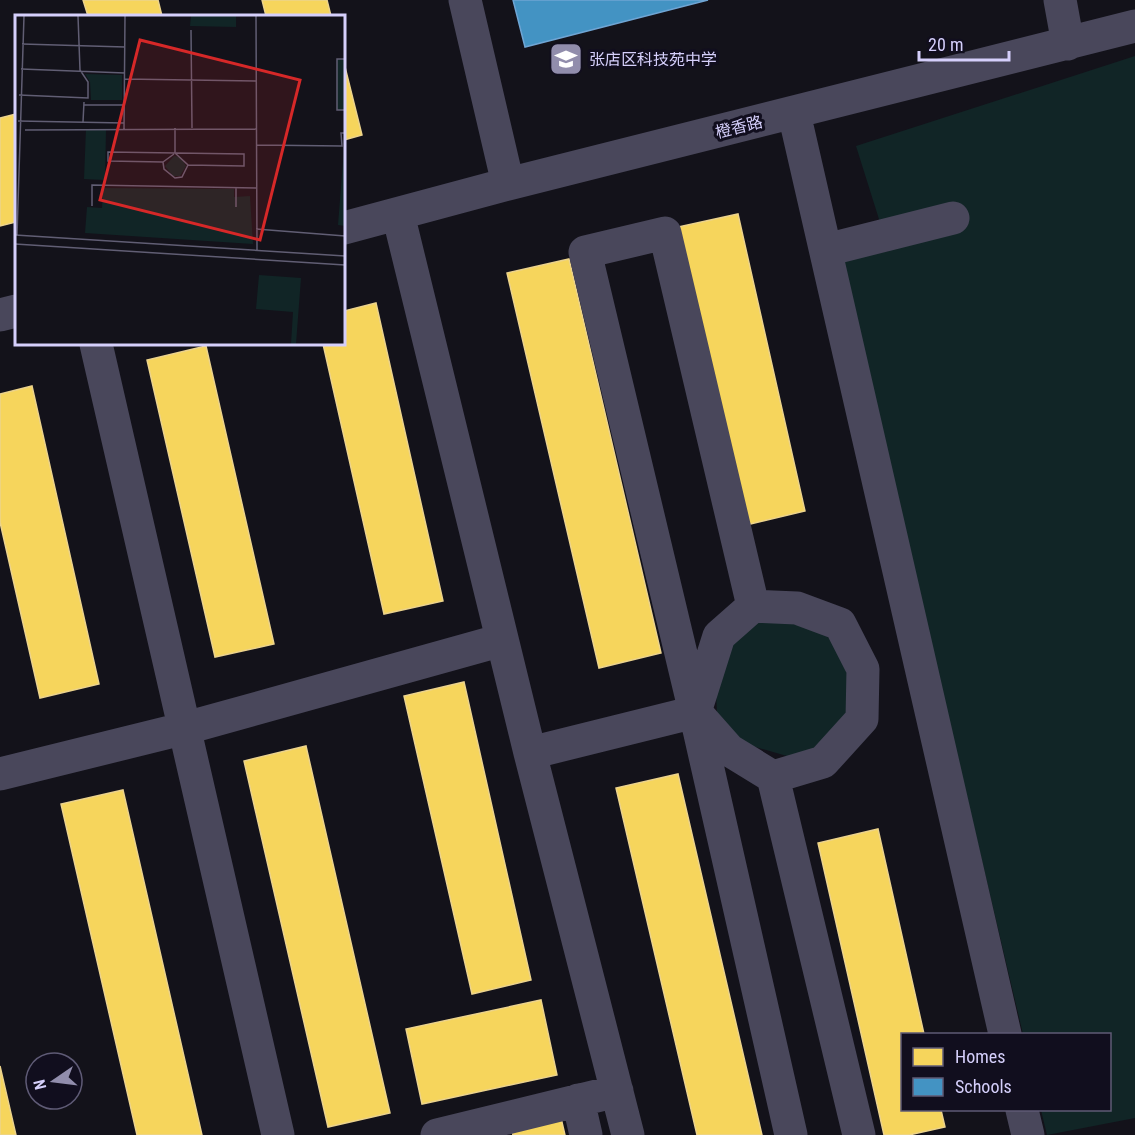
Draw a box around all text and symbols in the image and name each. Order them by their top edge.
inset map [15,15,345,345]
scale bar [919,24,1009,62]
text: 20 m [928,34,963,55]
school or university icon: 张店区科技苑中学 [548,41,584,77]
place label: 张店区科技苑中学 [589,50,717,69]
street label: 橙香路 [713,112,765,142]
legend [901,1033,1111,1111]
text: Homes [955,1046,1005,1067]
north arrow [24,1051,84,1111]
text: Schools [955,1076,1012,1097]
text: N [30,1077,50,1092]

